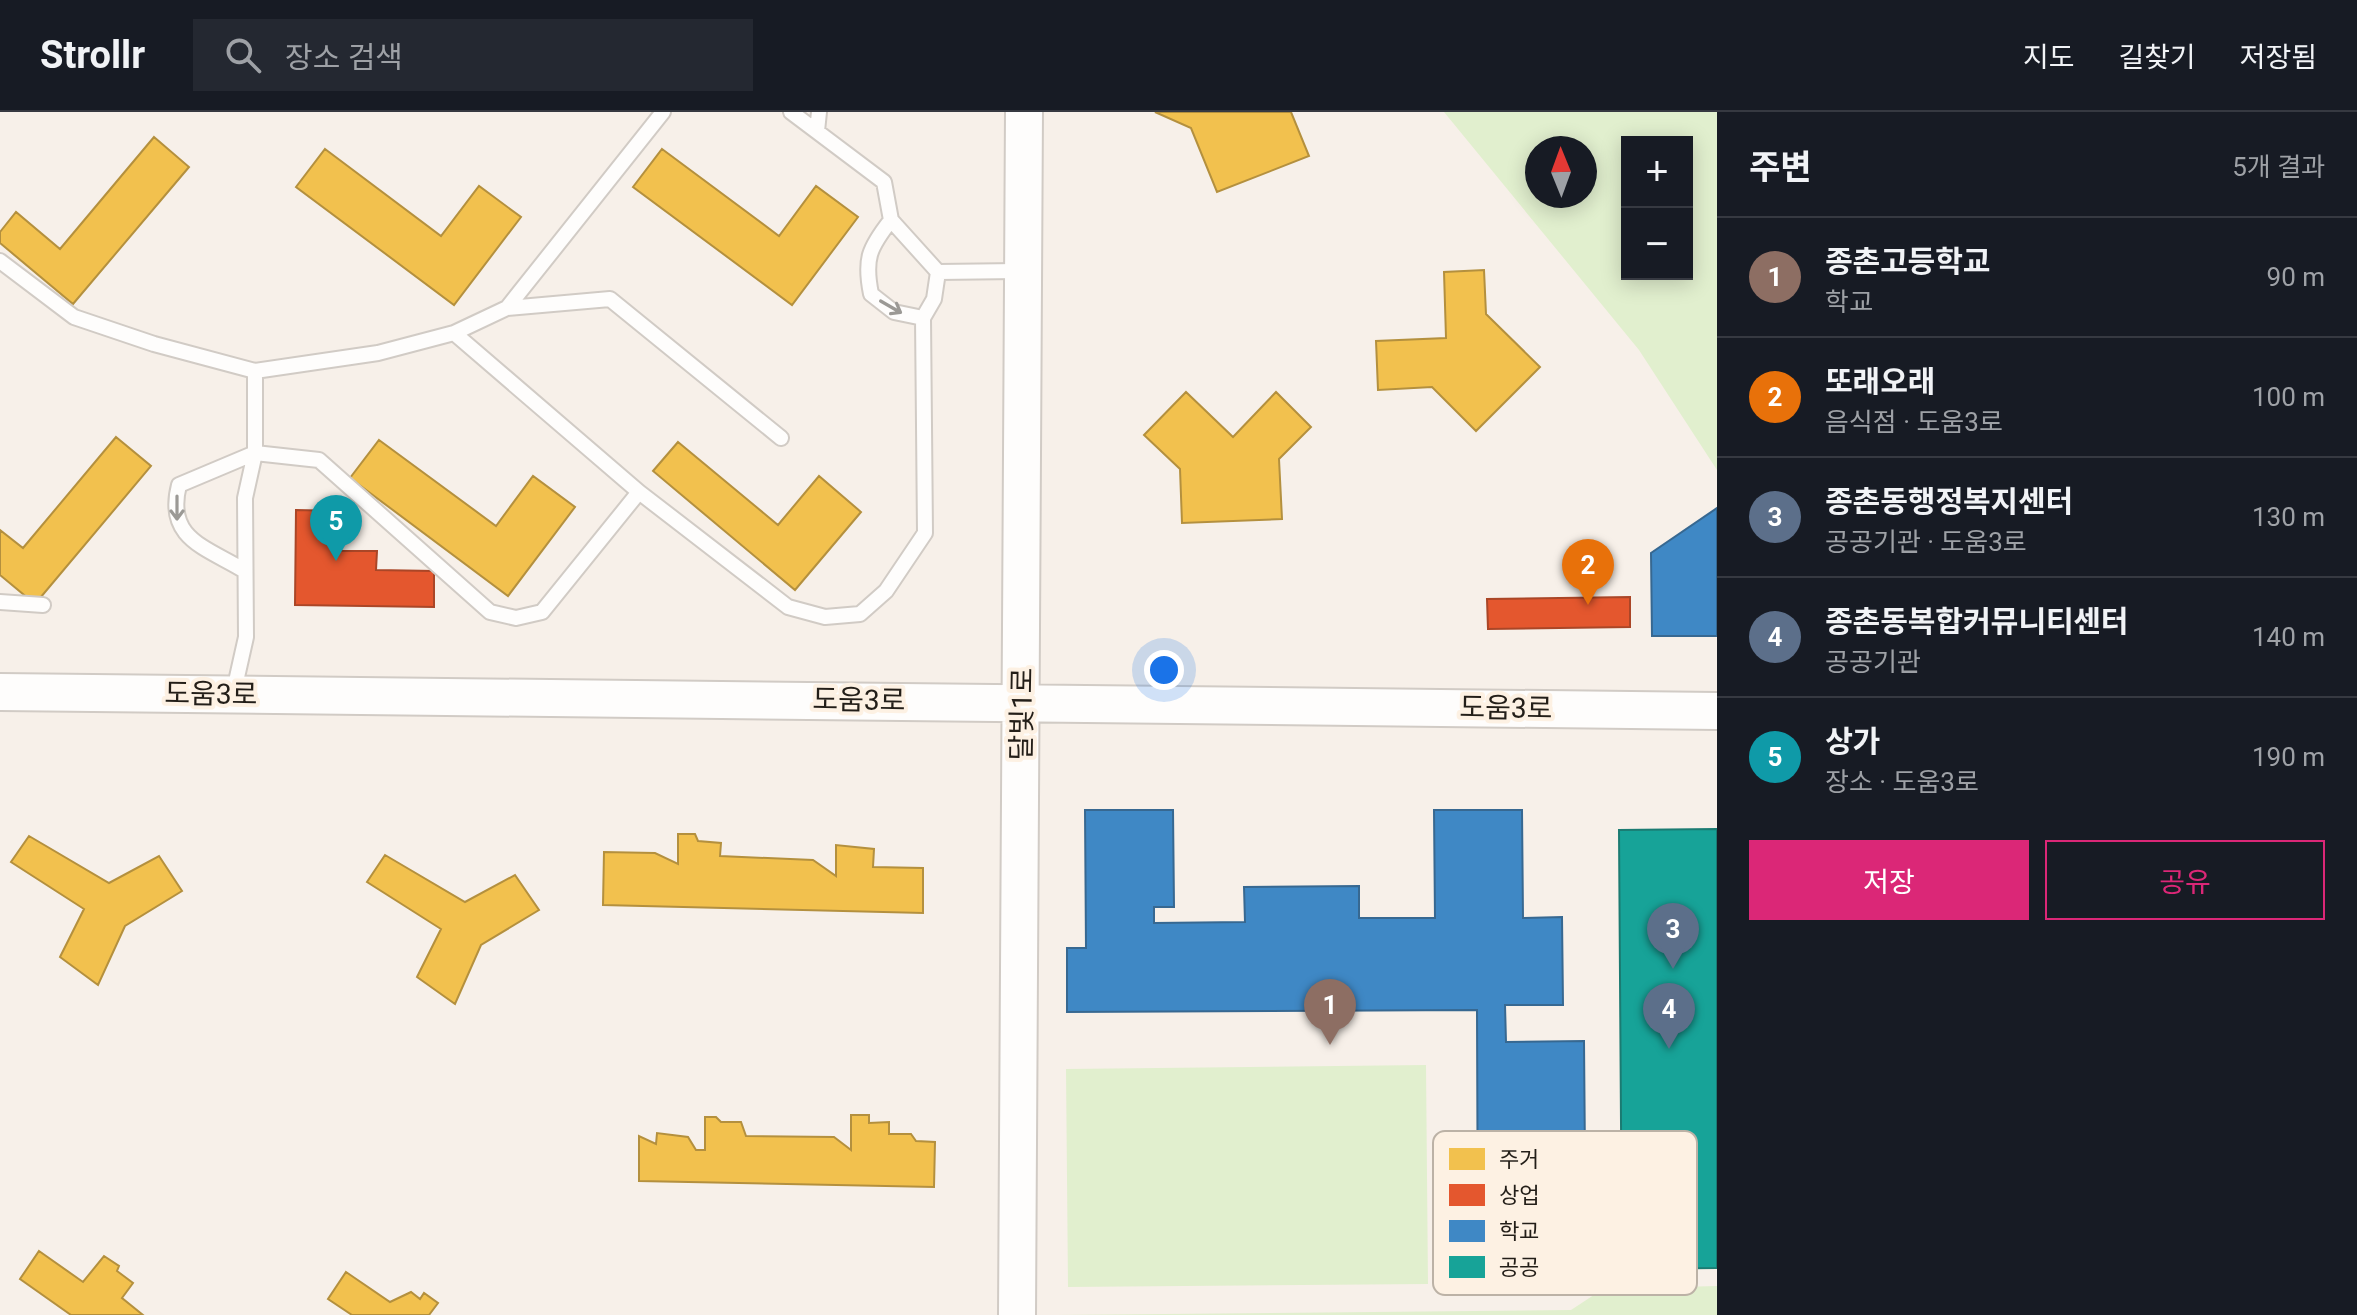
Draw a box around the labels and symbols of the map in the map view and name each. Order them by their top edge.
north arrow [1525,136,1597,208]
one-way arrow [879,299,901,315]
one-way arrow [169,495,185,521]
pin: 5 [310,495,362,561]
pin: 2 [1562,539,1614,605]
your location [1144,650,1184,690]
street label: 달빛1로 [1005,667,1039,761]
street label: 도움3로 [164,677,258,711]
street label: 도움3로 [812,683,906,717]
street label: 도움3로 [1459,691,1553,725]
pin: 3 [1647,903,1699,969]
pin: 1 [1304,979,1356,1045]
pin: 4 [1643,983,1695,1049]
legend [1433,1131,1697,1295]
text: 주거 [1499,1147,1539,1172]
text: 상업 [1499,1183,1539,1208]
text: 학교 [1499,1219,1539,1244]
text: 공공 [1499,1255,1539,1280]

